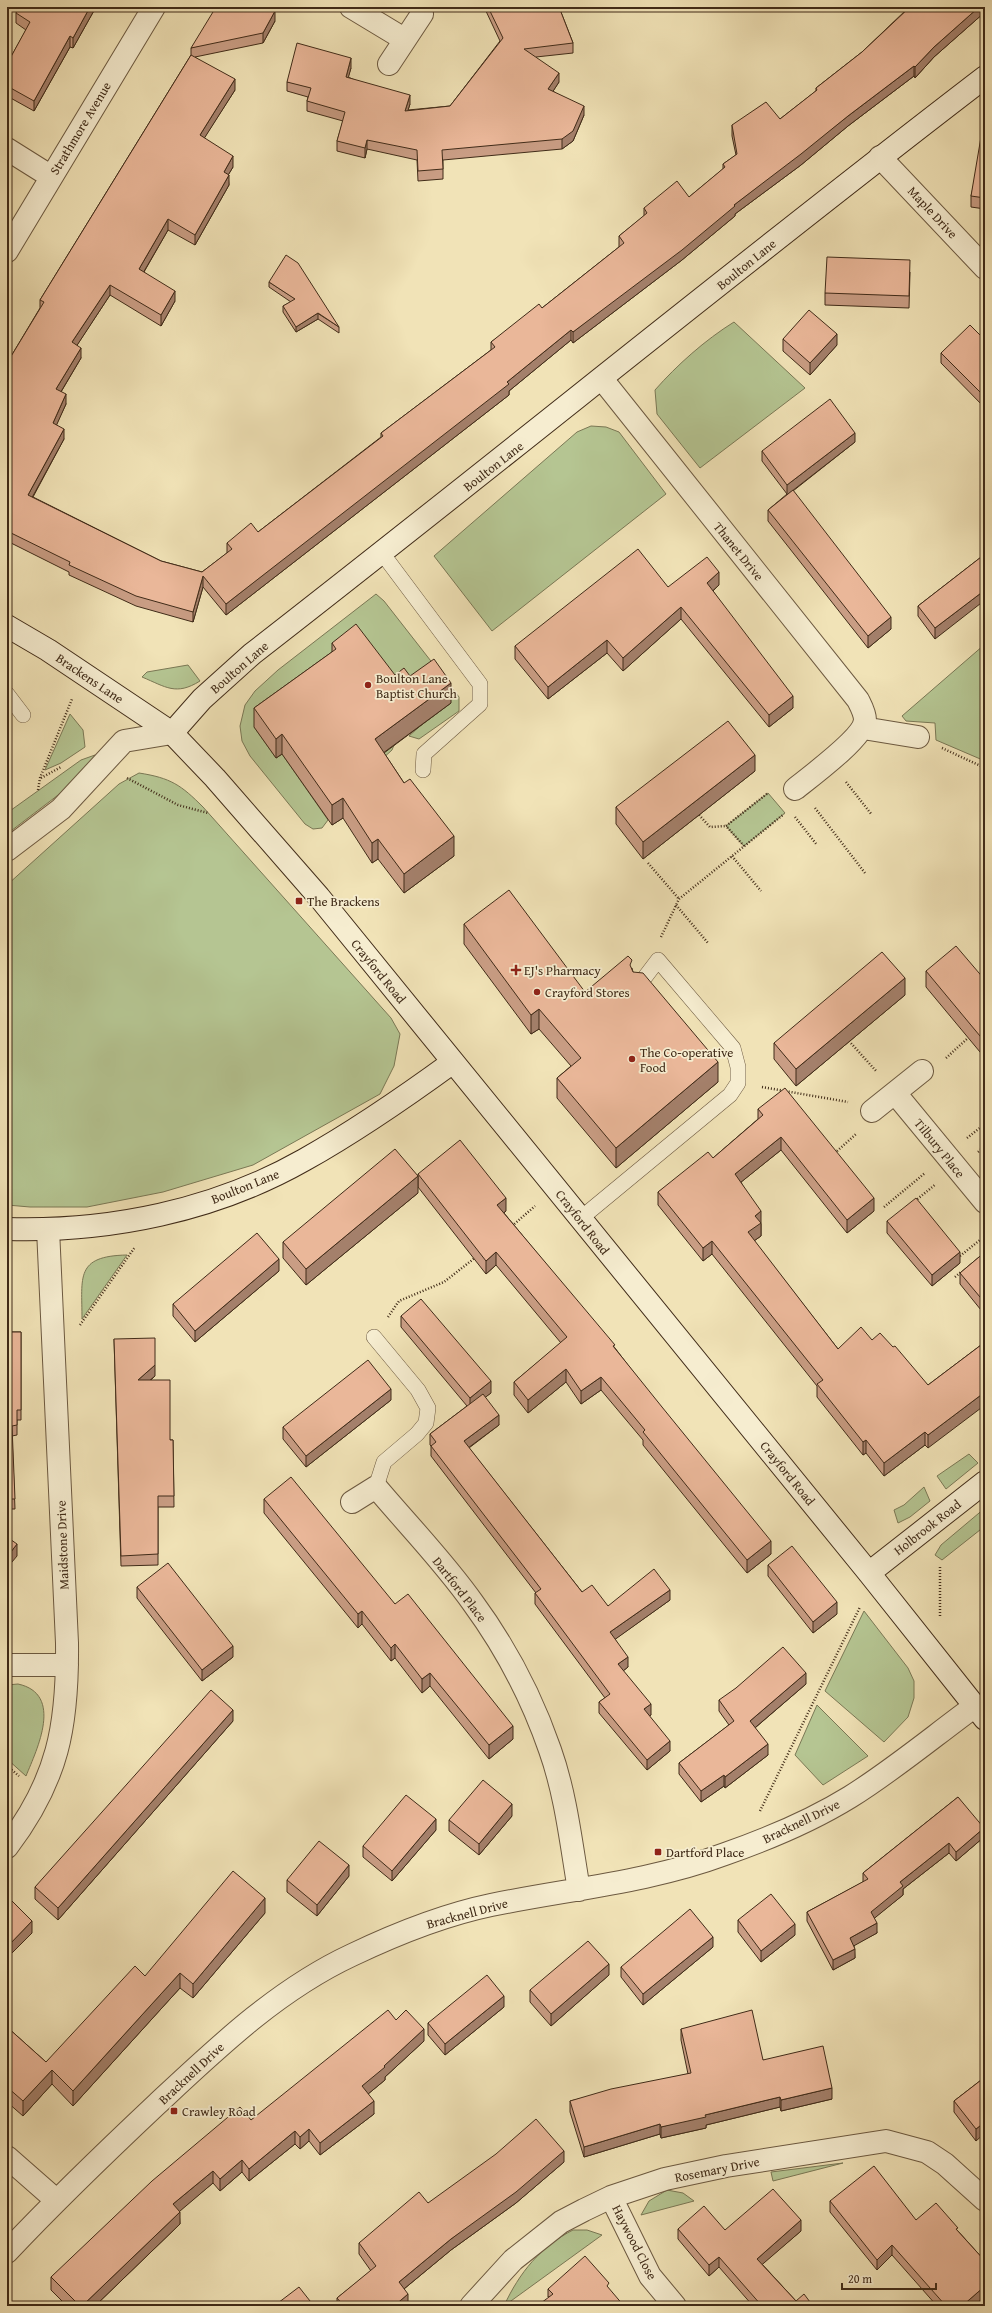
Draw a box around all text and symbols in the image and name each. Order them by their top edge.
street label: Strathmore Avenue [45,78,116,178]
street label: Maple Drive [903,182,962,243]
street label: Boulton Lane [712,234,780,294]
street label: Boulton Lane [459,437,528,496]
street label: Thanet Drive [709,518,768,585]
street label: Boulton Lane [206,637,273,698]
street label: Brackens Lane [52,649,127,708]
place label: Boulton Lane Baptist Church [376,669,458,703]
marker: Boulton Lane Baptist Church [363,680,373,690]
place label: The Brackens [307,892,380,911]
marker: The Brackens [294,896,304,906]
street label: Crayford Road [347,935,411,1008]
place label: EJ's Pharmacy [524,961,601,980]
marker: EJ's Pharmacy [511,965,521,975]
place label: Crayford Stores [545,983,630,1002]
marker: Crayford Stores [532,987,542,997]
place label: The Co-operative Food [640,1043,733,1077]
marker: The Co-operative Food [627,1054,637,1064]
street label: Tilbury Place [910,1114,970,1182]
street label: Boulton Lane [208,1164,282,1209]
street label: Crayford Road [551,1186,614,1259]
street label: Crayford Road [756,1437,820,1510]
street label: Holbrook Road [890,1495,965,1560]
street label: Maidstone Drive [51,1500,74,1590]
street label: Dartford Place [428,1553,491,1626]
street label: Bracknell Drive [759,1795,843,1848]
place label: Dartford Place [666,1843,744,1862]
marker: Dartford Place [653,1847,663,1857]
street label: Bracknell Drive [424,1893,510,1933]
street label: Bracknell Drive [154,2038,228,2109]
place label: Crawley Road [182,2102,256,2121]
marker: Crawley Road [169,2106,179,2116]
street label: Rosemary Drive [673,2152,761,2187]
street label: Haywood Close [607,2201,662,2283]
scale bar [842,2265,936,2291]
text: 20 m [848,2270,872,2287]

